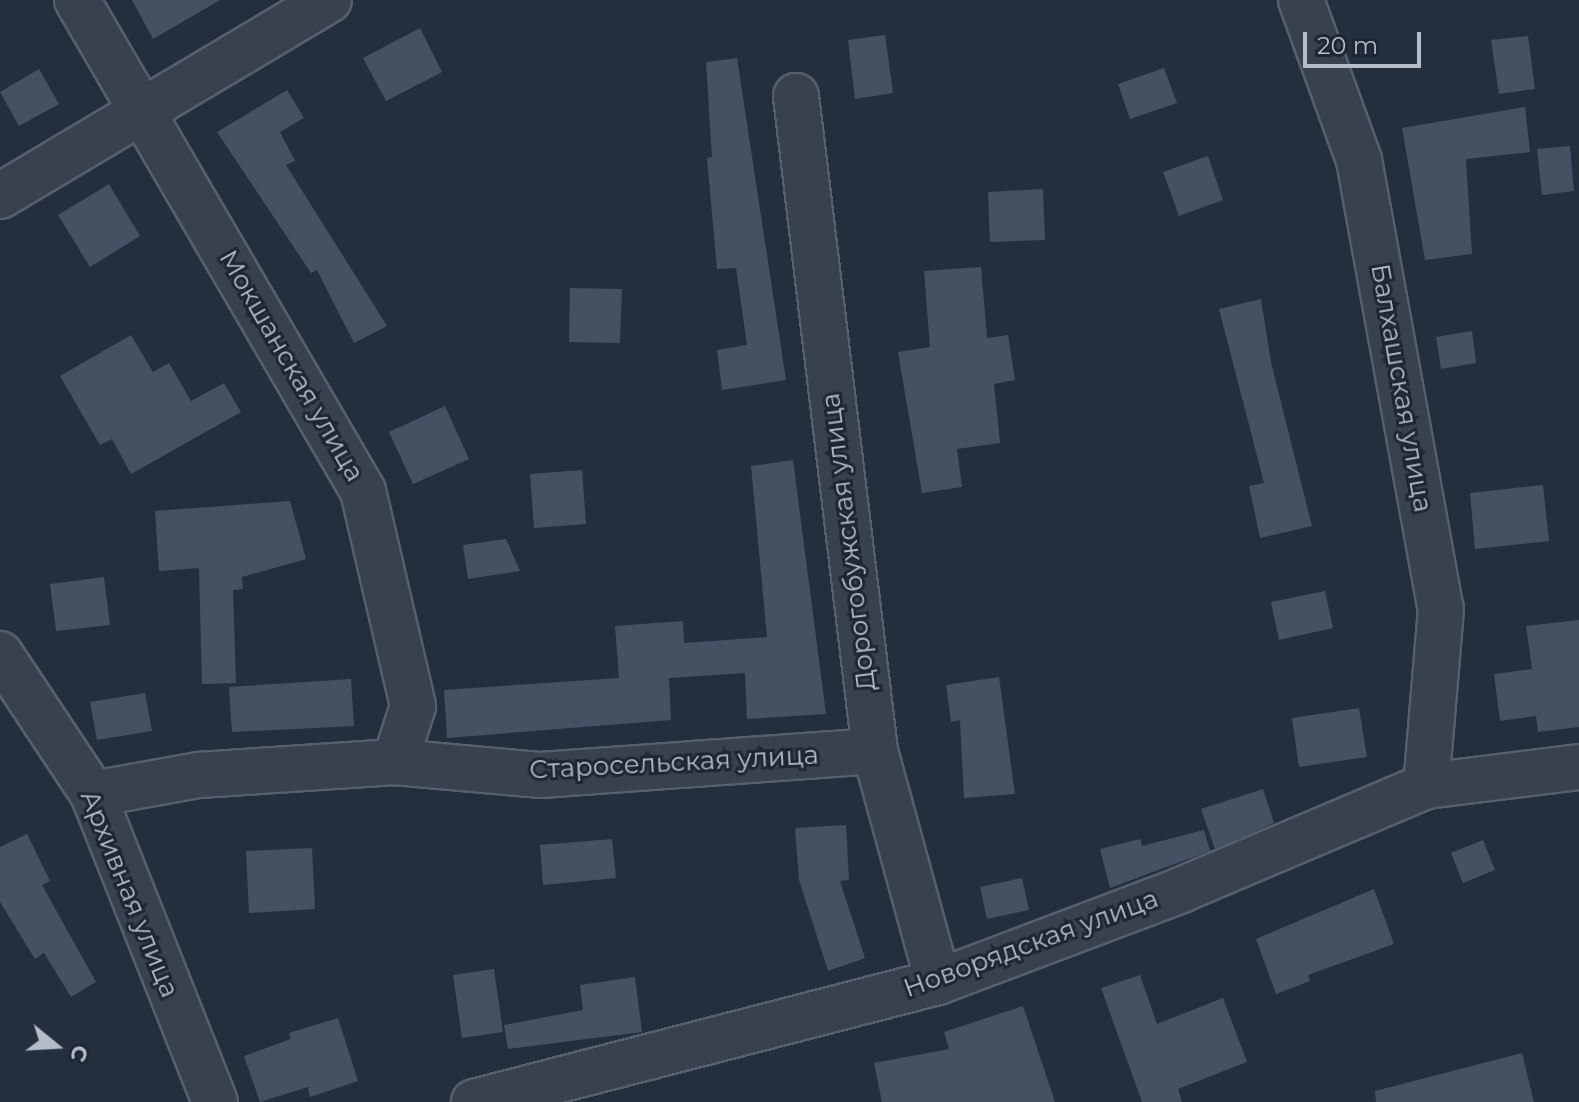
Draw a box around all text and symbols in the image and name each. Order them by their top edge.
scale bar [1307,16,1425,66]
text: 20 m [1317,31,1378,60]
street label: Мокшанская улица [212,245,370,487]
street label: Балхашская улица [1364,261,1438,515]
street label: Дорогобужская улица [815,391,883,693]
street label: Старосельская улица [529,740,819,786]
street label: Архивная улица [73,786,185,1002]
street label: Новорядская улица [899,883,1163,1005]
north arrow [16,1006,96,1086]
text: С [64,1042,95,1065]

